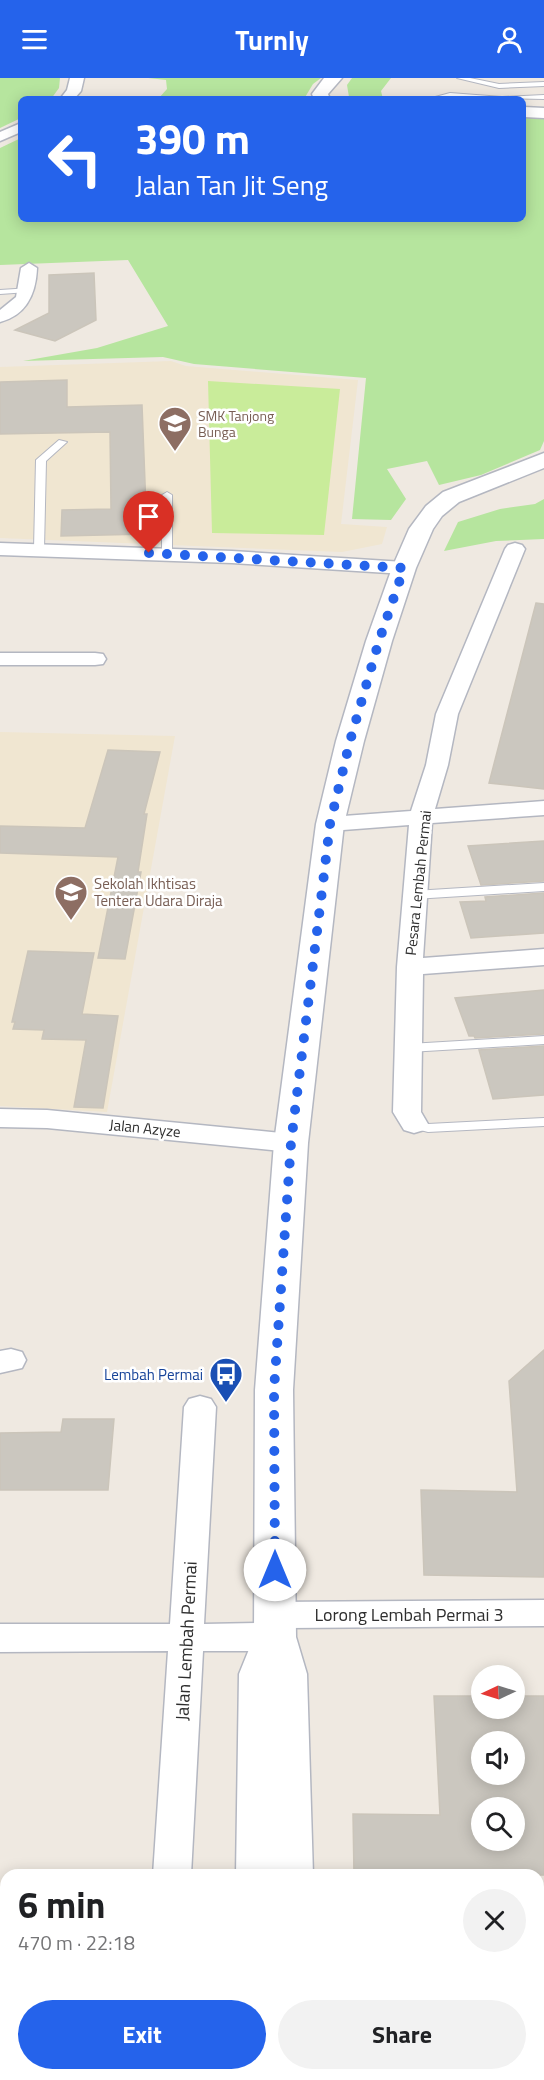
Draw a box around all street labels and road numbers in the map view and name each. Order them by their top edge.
street label: Pesara Lembah Permai [399,809,437,957]
street label: Jalan Azyze [108,1113,182,1143]
street label: Jalan Lembah Permai [168,1561,204,1721]
street label: Lorong Lembah Permai 3 [314,1601,504,1628]

